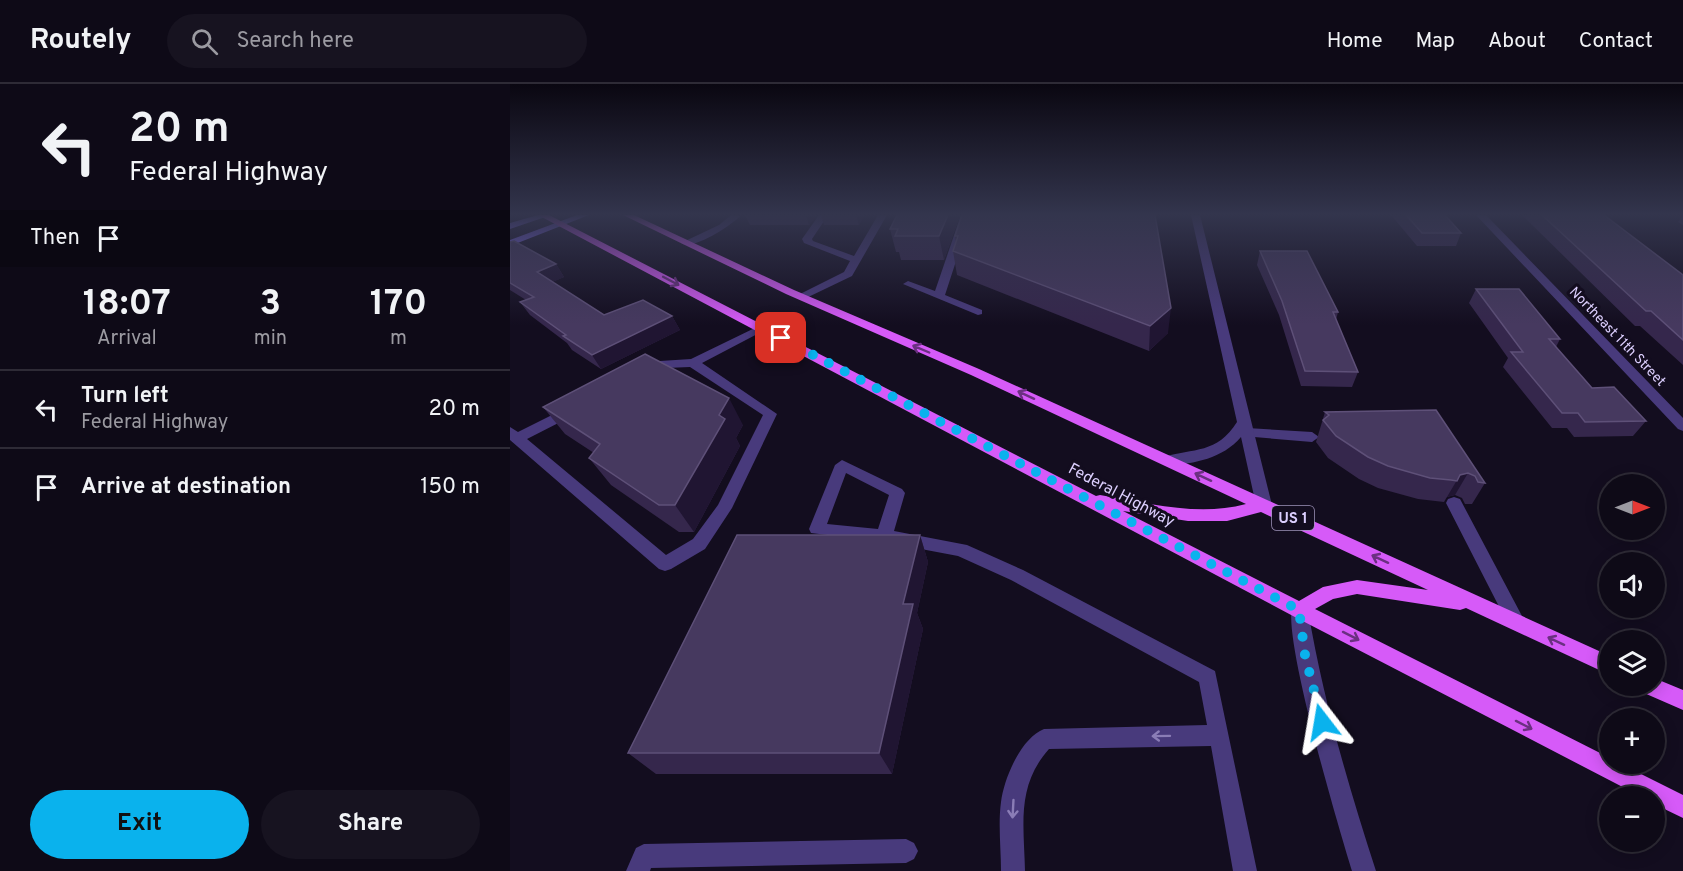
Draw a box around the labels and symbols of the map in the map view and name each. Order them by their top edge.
one-way arrow [662,275,679,287]
street label: Northeast 11th Street [1565,284,1669,390]
pin [755,312,806,363]
one-way arrow [913,342,931,354]
one-way arrow [1017,389,1035,401]
street label: Federal Highway [1064,459,1178,532]
one-way arrow [1194,470,1212,482]
north arrow [1599,474,1665,540]
road number: US 1 [1272,506,1314,530]
one-way arrow [1371,552,1389,564]
one-way arrow [1341,631,1359,643]
one-way arrow [1548,635,1566,647]
position arrow [1290,690,1354,754]
one-way arrow [1515,720,1533,732]
one-way arrow [1151,731,1171,742]
one-way arrow [1007,798,1018,818]

